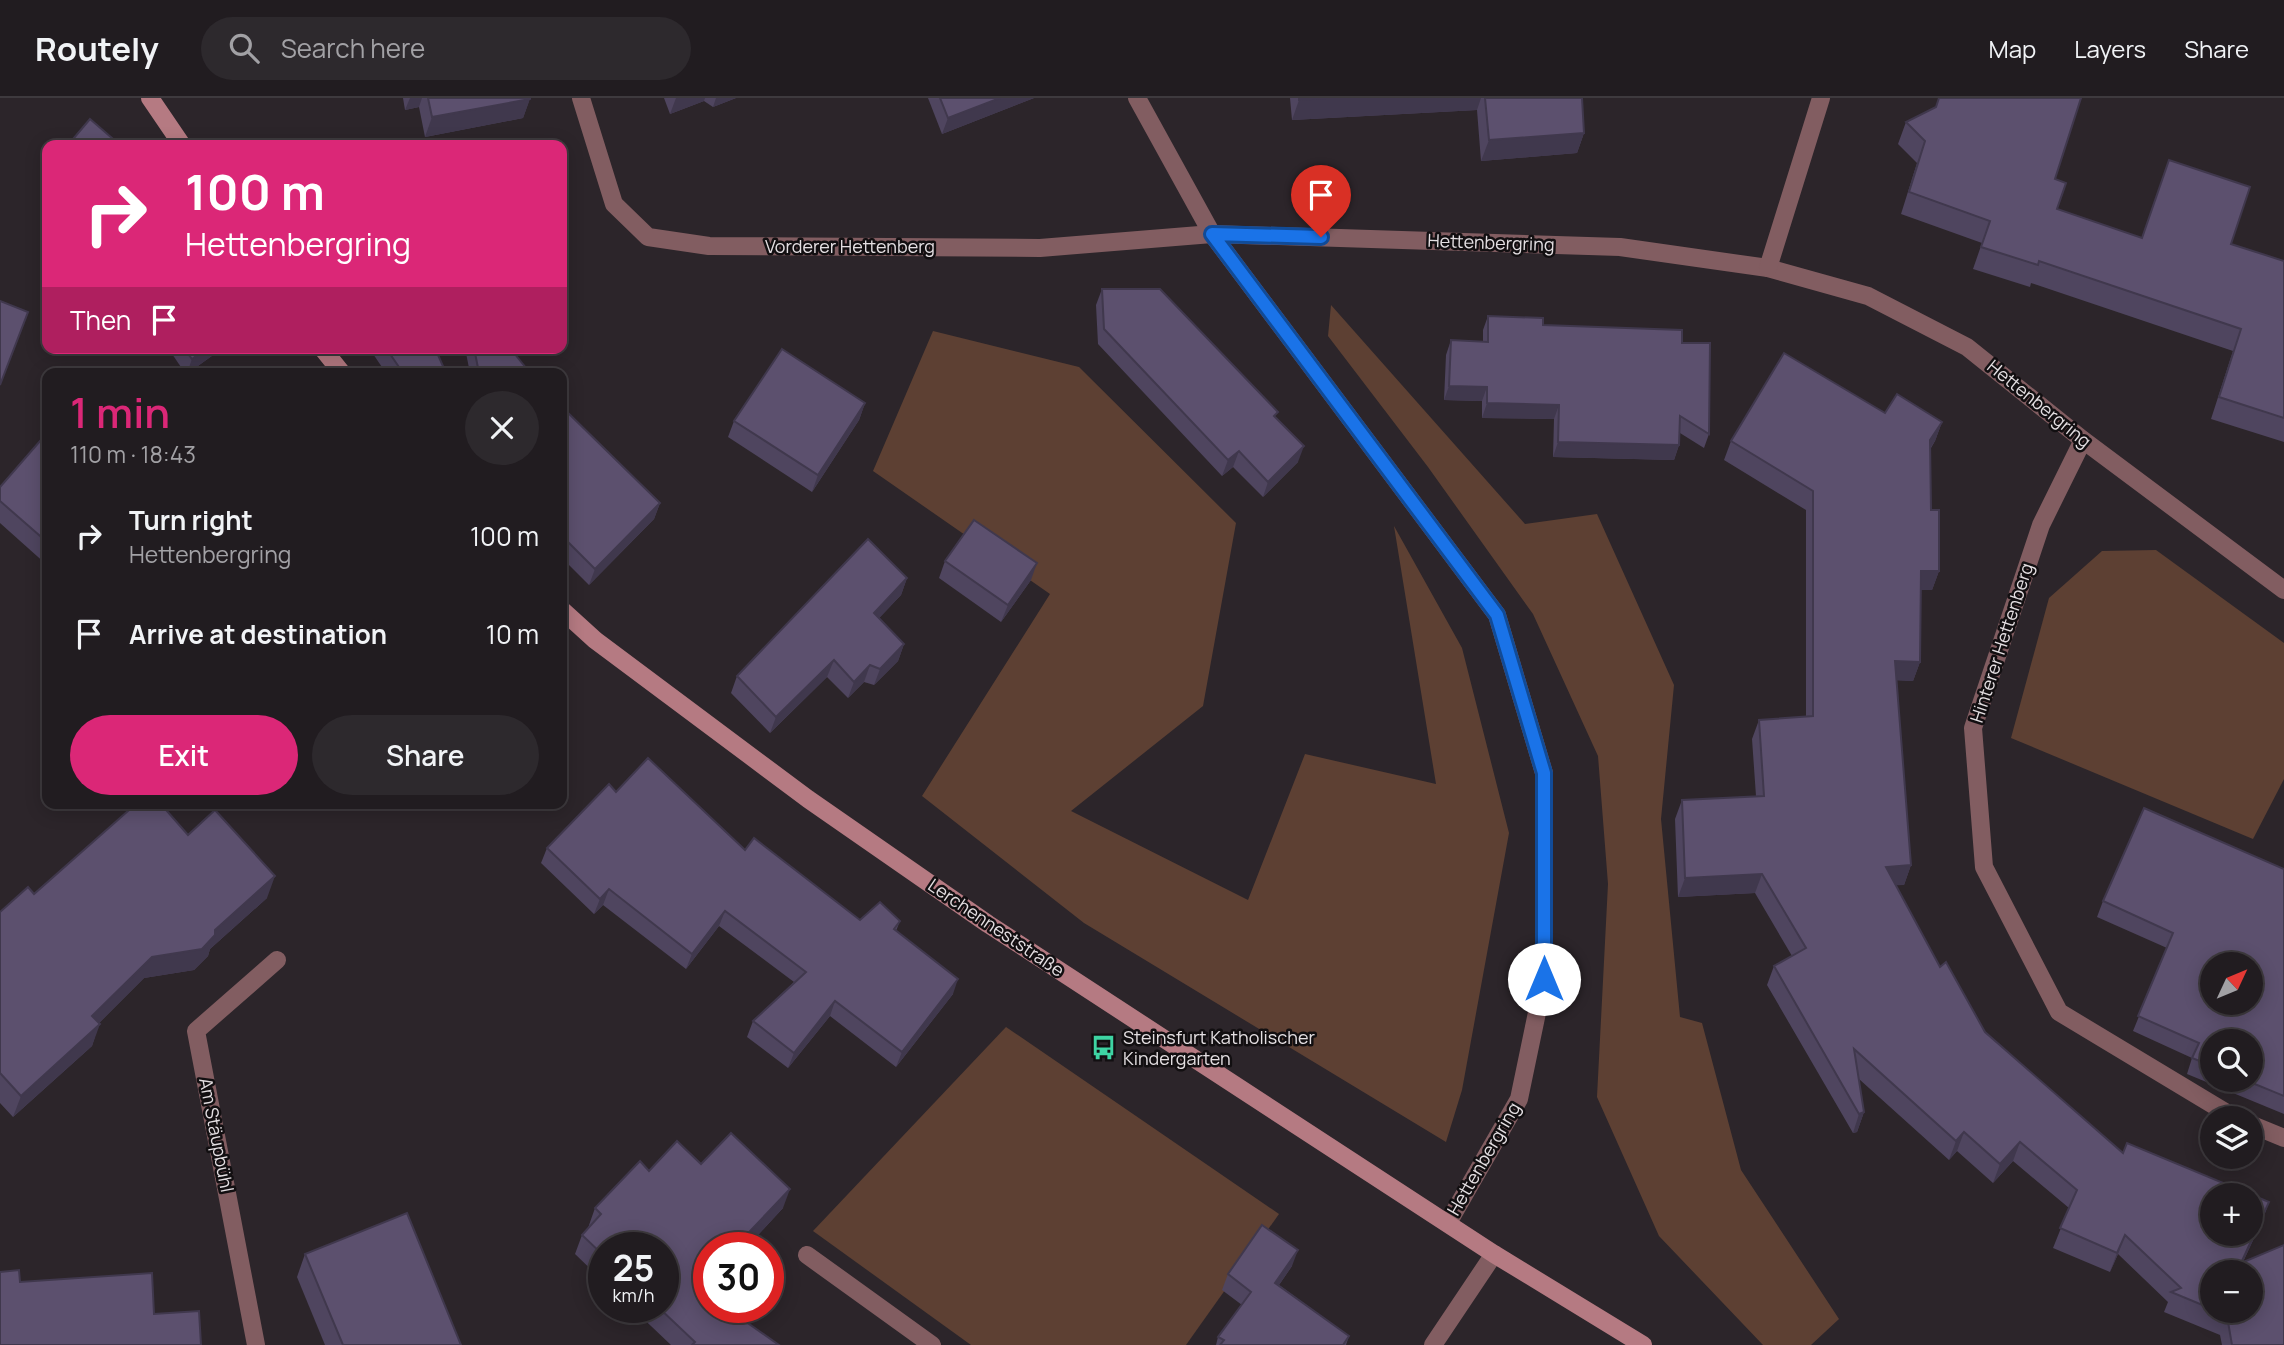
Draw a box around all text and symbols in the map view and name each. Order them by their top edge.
search box [201,17,691,80]
text: Routely [35,26,159,71]
icon: search [225,29,263,67]
text: Search here [281,30,425,66]
text: Map [1989,32,2036,65]
text: Layers [2074,32,2146,65]
text: Share [2184,32,2249,65]
text: 100 m [185,158,325,225]
pin [1291,165,1351,237]
icon: right [70,168,161,259]
icon: arrive [1302,176,1340,214]
text: Hettenbergring [185,222,411,266]
street label: Hettenbergring [1427,228,1555,256]
street label: Vorderer Hettenberg [765,234,935,258]
icon: arrive [145,301,183,339]
text: Then [70,302,131,338]
street label: Hettenbergring [1983,354,2097,453]
text: 1 min [70,383,170,441]
button: close [465,391,539,465]
text: 110 m · 18:43 [70,438,196,470]
text: Turn right [129,502,253,538]
icon: right [70,517,108,555]
text: 100 m [470,518,539,554]
text: Hettenbergring [129,538,291,570]
street label: Hinterer Hettenberg [1964,560,2038,726]
icon: arrive [70,615,108,653]
text: Arrive at destination [129,616,387,652]
text: 10 m [486,616,539,652]
button: Exit [70,715,298,795]
button: Share [312,715,539,795]
street label: Lerchenneststraße [924,873,1069,982]
position arrow [1507,942,1581,1016]
north arrow [2200,952,2263,1015]
map controls [2200,952,2263,1323]
place label: Steinsfurt Katholischer Kindergarten [1123,1025,1315,1070]
button: search [2200,1029,2263,1092]
bus stop icon: Steinsfurt Katholischer Kindergarten [1089,1034,1117,1062]
street label: Am Stäupbühl [194,1076,240,1194]
street label: Hettenbergring [1441,1097,1525,1220]
button: layers [2200,1106,2263,1169]
button: + [2200,1183,2263,1246]
speed limit sign: 30 [693,1232,784,1323]
text: 25 [613,1244,654,1292]
button: − [2200,1260,2263,1323]
text: km/h [613,1283,654,1307]

